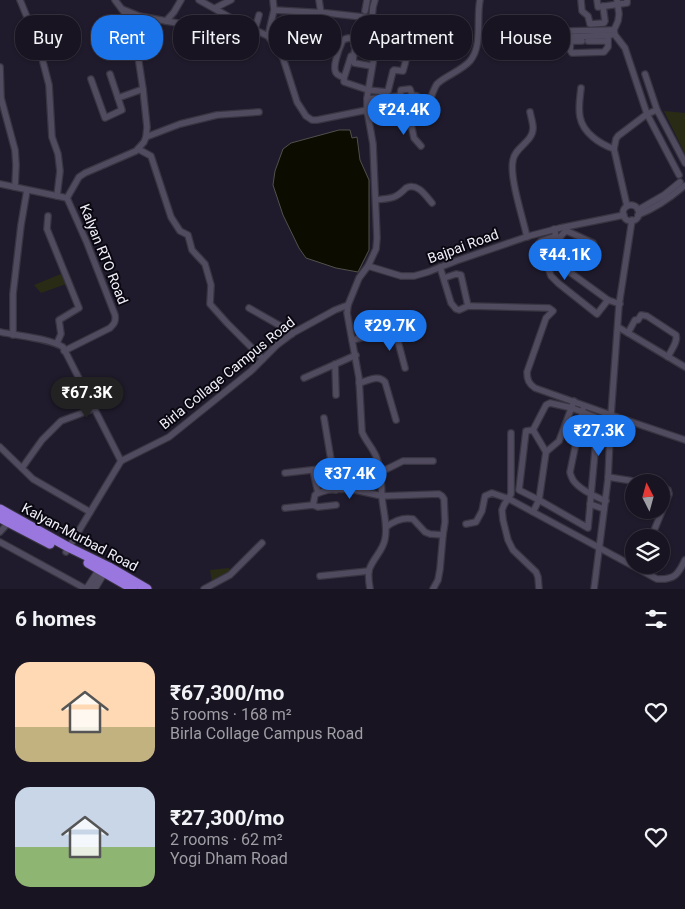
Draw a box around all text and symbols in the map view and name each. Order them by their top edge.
chip: Buy [15,15,81,60]
chip: Rent [91,15,163,60]
chip: Filters [173,15,259,60]
chip: New [269,15,341,60]
chip: Apartment [351,15,472,60]
chip: House [482,15,570,60]
pin: ₹24.4K [363,94,445,136]
text: ₹24.4K [379,100,429,119]
street label: Kalyan RTO Road [77,202,131,306]
street label: Bajpai Road [425,226,501,266]
pin: ₹44.1K [524,238,606,281]
text: ₹44.1K [540,245,590,264]
pin: ₹29.7K [349,310,431,352]
street label: Birla Collage Campus Road [156,314,298,432]
text: ₹29.7K [365,316,415,335]
pin: ₹67.3K [46,376,128,419]
text: ₹67.3K [62,383,112,402]
pin: ₹27.3K [558,414,640,457]
text: ₹27.3K [574,421,624,440]
pin: ₹37.4K [309,458,391,500]
text: ₹37.4K [325,464,375,483]
north arrow [625,474,670,519]
map controls [625,474,670,574]
street label: Kalyan-Murbad Road [19,500,141,574]
button: layers [625,529,670,574]
icon: filters [642,605,670,633]
text: 6 homes [15,607,96,631]
text: ₹67,300/mo [170,681,284,705]
icon: home [55,682,115,742]
icon: heart [642,698,670,726]
text: 5 rooms · 168 m² [170,705,292,724]
text: Birla Collage Campus Road [170,724,363,743]
text: ₹27,300/mo [170,806,284,830]
icon: home [55,807,115,867]
icon: heart [642,823,670,851]
text: 2 rooms · 62 m² [170,830,283,849]
text: Yogi Dham Road [170,849,288,868]

